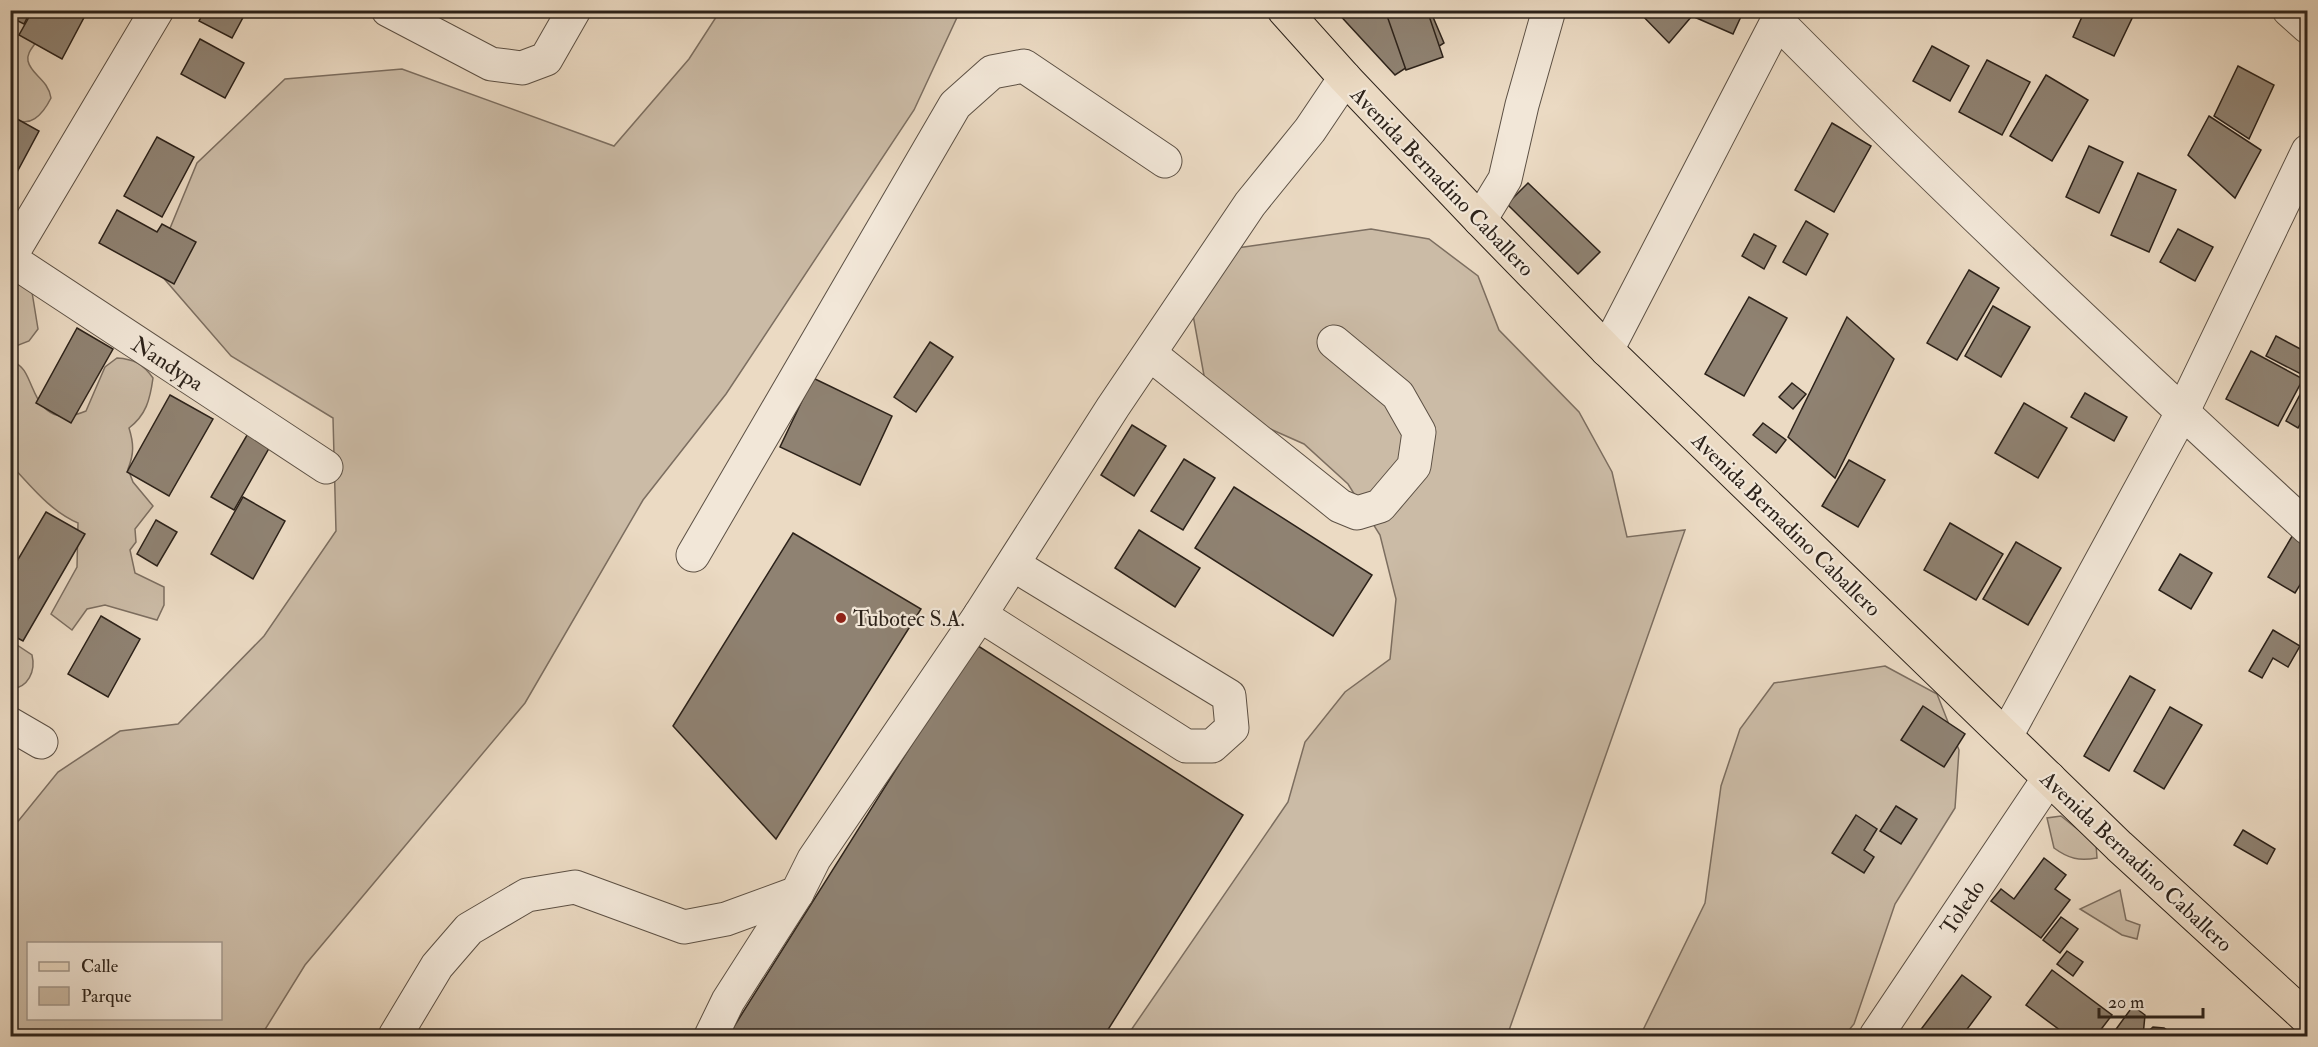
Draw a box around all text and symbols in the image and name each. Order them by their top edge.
street label: Avenida Bernadino Caballero [1344,80,1540,282]
street label: Nandypa [126,330,209,399]
street label: Avenida Bernadino Caballero [1685,426,1887,623]
place label: Tubotec S.A. [853,605,965,633]
marker: Tubotec S.A. [834,611,848,625]
street label: Avenida Bernadino Caballero [2034,765,2238,958]
street label: Toledo [1934,875,1991,940]
legend [27,942,222,1020]
text: Calle [81,955,119,978]
scale bar [2099,981,2202,1019]
text: Parque [81,985,132,1008]
text: 20 m [2108,991,2144,1014]

